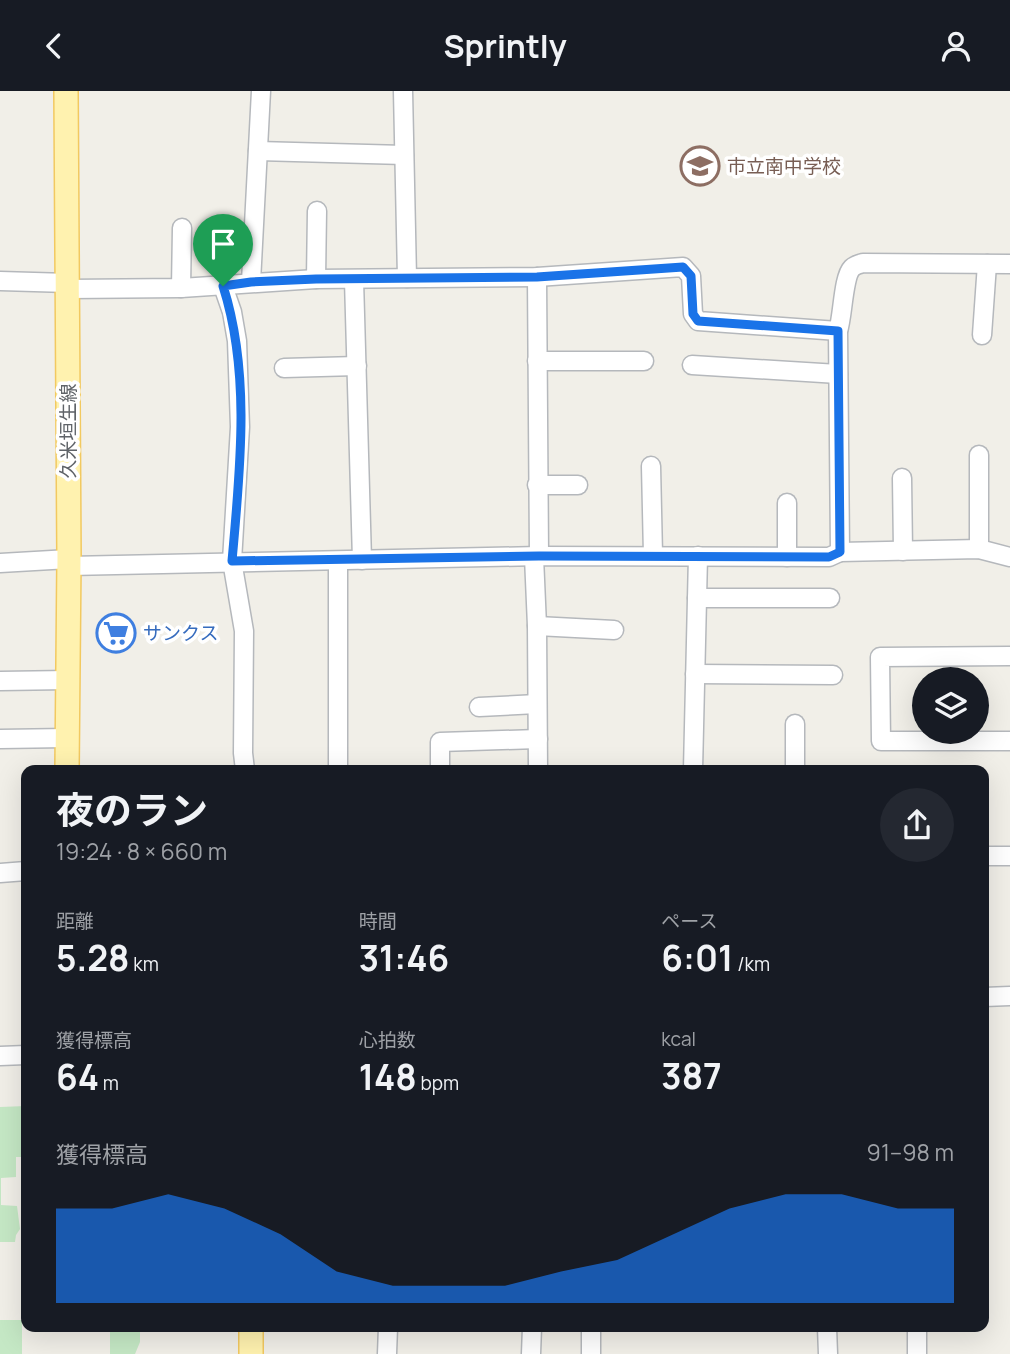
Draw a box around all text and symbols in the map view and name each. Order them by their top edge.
text: Sprintly [443,24,567,68]
icon: back [35,27,73,65]
icon: person [937,27,975,65]
school or university icon: 市立南中学校 [679,145,721,187]
place label: 市立南中学校 [727,153,841,179]
pin [193,214,253,286]
icon: arrive [204,225,242,263]
street label: 久米垣生線 [55,383,81,479]
supermarket icon: サンクス [95,612,137,654]
place label: サンクス [143,620,218,646]
map controls [912,667,989,744]
button: layers [912,667,989,744]
text: 夜のラン [56,783,208,835]
button: share [880,788,954,862]
text: 19:24 · 8 × 660 m [56,835,227,867]
text: 距離 [56,908,94,934]
text: 時間 [359,908,397,934]
text: ペース [661,908,717,934]
text: 5.28 [56,934,129,982]
text: 31:46 [359,934,449,982]
text: 6:01 [661,934,733,982]
text: km [129,951,159,977]
text: /km [733,951,770,977]
text: kcal [661,1026,696,1052]
text: 獲得標高 [56,1027,132,1053]
text: 心拍数 [359,1027,416,1053]
text: 387 [661,1052,722,1100]
text: 64 [56,1053,99,1101]
text: 148 [359,1053,417,1101]
text: m [99,1070,119,1096]
text: bpm [417,1070,459,1096]
text: 91–98 m [867,1136,954,1168]
text: 獲得標高 [56,1138,148,1170]

